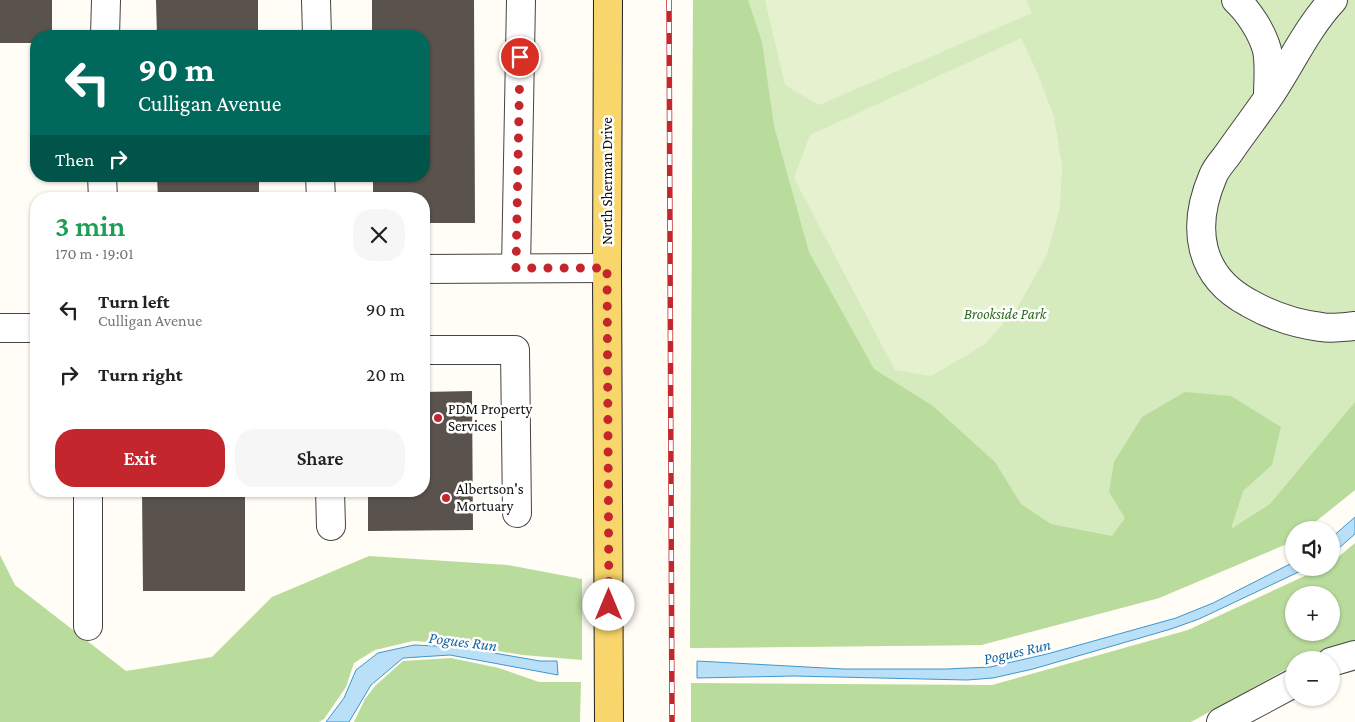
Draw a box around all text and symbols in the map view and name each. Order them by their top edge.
pin [499,36,541,78]
icon: arrive [506,43,534,71]
icon: left [55,50,120,115]
text: 90 m [138,50,215,89]
text: Culligan Avenue [138,91,281,116]
street label: North Sherman Drive [599,117,615,245]
icon: right [104,145,132,173]
text: Then [55,149,94,170]
text: 3 min [55,209,125,242]
button: close [353,209,405,261]
text: 170 m · 19:01 [55,245,134,262]
text: Turn left [98,291,170,312]
icon: left [55,296,83,324]
text: 90 m [366,299,405,320]
park label: Brookside Park [964,306,1048,322]
text: Culligan Avenue [98,312,202,329]
icon: right [55,361,83,389]
text: Turn right [98,364,183,385]
text: 20 m [366,364,405,385]
place label: PDM Property Services [448,401,532,434]
marker: PDM Property Services [432,412,444,424]
button: Exit [55,429,225,487]
button: Share [235,429,405,487]
place label: Albertson's Mortuary [456,481,524,515]
marker: Albertson's Mortuary [440,492,452,504]
map controls [1285,521,1340,706]
button: sound [1285,521,1340,576]
position arrow [582,578,634,630]
button: + [1285,586,1340,641]
water label: Pogues Run [428,629,498,655]
water label: Pogues Run [982,636,1053,668]
button: − [1285,651,1340,706]

